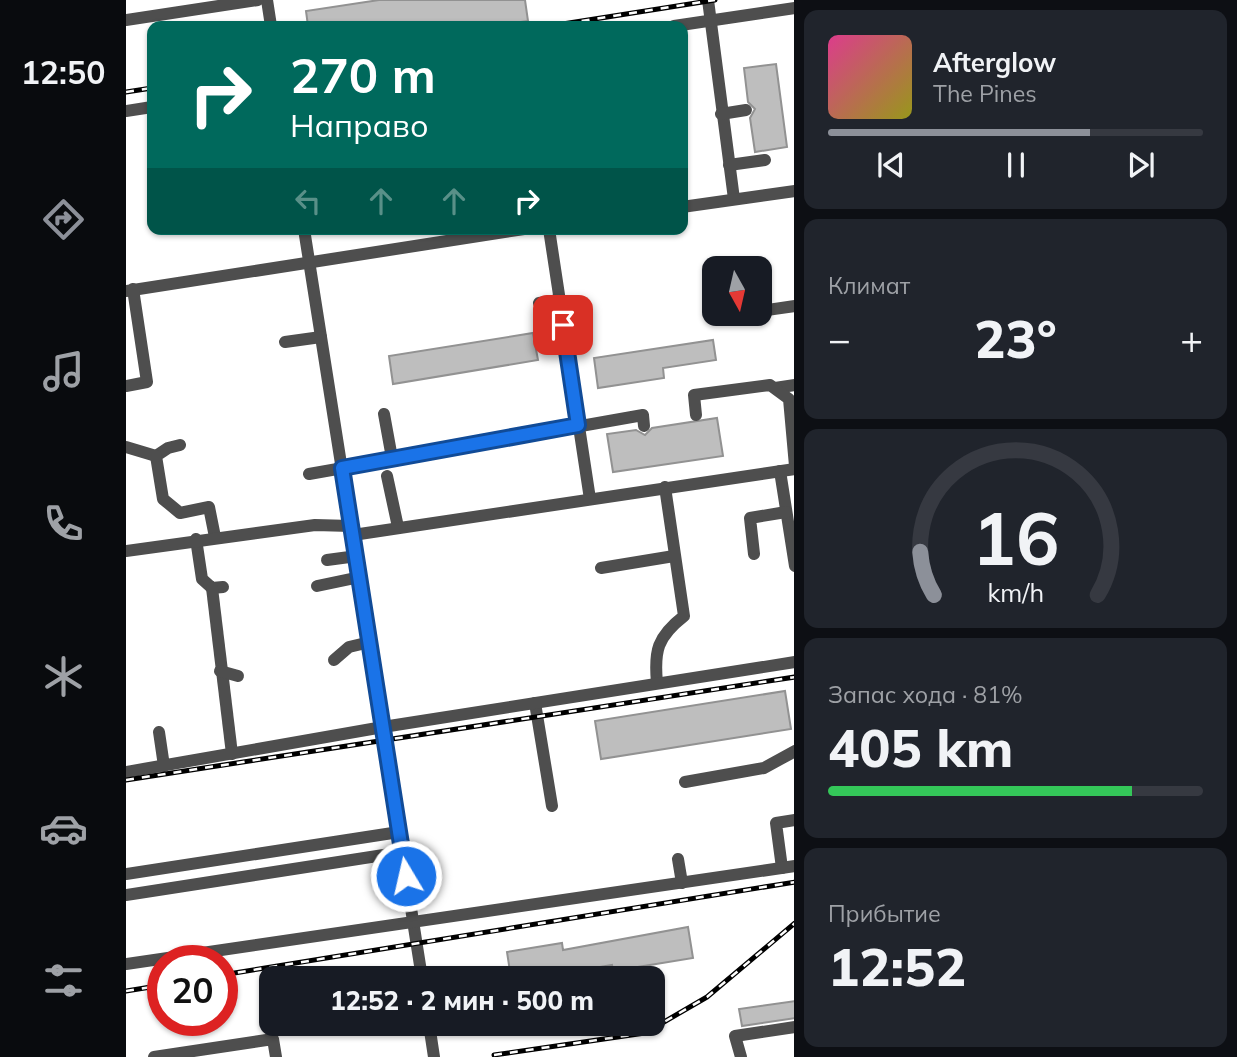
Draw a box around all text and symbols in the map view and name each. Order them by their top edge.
text: 270 m [290,44,436,105]
text: Afterglow [933,46,1056,79]
icon: right [175,49,266,140]
text: 12:50 [21,52,105,92]
text: The Pines [933,79,1037,108]
text: Направо [290,105,429,145]
icon: previous [872,146,910,184]
icon: pause [997,146,1035,184]
icon: next [1122,146,1160,184]
icon: left [289,182,327,220]
icon: ahead [362,182,400,220]
icon: ahead [435,182,473,220]
icon: right [508,182,546,220]
icon: directions [39,195,88,244]
north arrow [702,256,772,326]
map controls [702,256,772,326]
text: Климат [828,271,910,300]
pin [533,295,593,355]
icon: arrive [544,306,582,344]
text: 23° [974,306,1057,371]
text: − [828,315,851,363]
text: + [1180,315,1203,363]
icon: music [39,347,88,396]
text: 16 [972,492,1059,583]
icon: phone [39,499,88,548]
text: km/h [987,576,1044,607]
icon: climate [39,652,88,701]
text: Запас хода · 81% [828,680,1023,709]
text: 405 km [828,715,1013,780]
icon: car [39,804,88,853]
position arrow [369,839,443,913]
text: Прибытие [828,899,941,928]
text: 12:52 [828,934,966,999]
speed limit sign: 20 [147,945,238,1036]
icon: filters [39,956,88,1005]
text: 12:52 · 2 мин · 500 m [330,984,594,1017]

